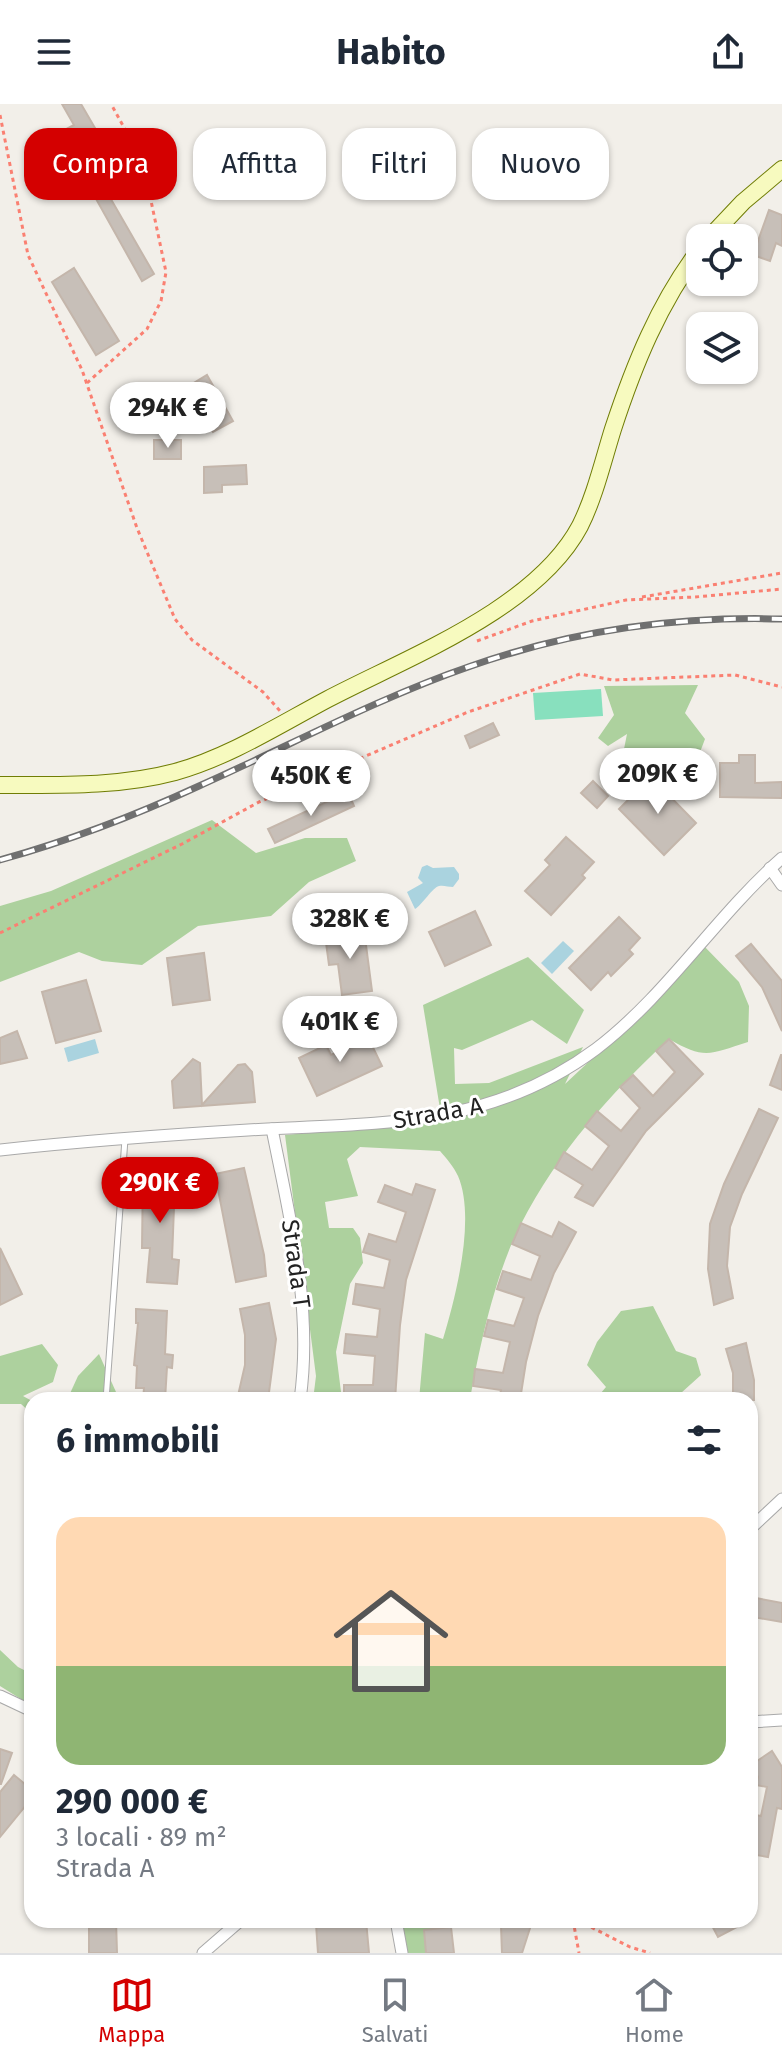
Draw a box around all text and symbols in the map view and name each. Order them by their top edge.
icon: menu [32,30,76,74]
text: Habito [336,30,446,74]
icon: share [706,30,750,74]
chip: Compra [24,128,177,200]
chip: Affitta [193,128,326,200]
chip: Filtri [342,128,456,200]
chip: Nuovo [472,128,609,200]
map controls [686,224,758,384]
button: locate [686,224,758,296]
button: layers [686,312,758,384]
pin: 294K € [103,382,233,450]
text: 294K € [128,392,208,423]
pin: 209K € [593,748,723,816]
pin: 450K € [246,750,376,818]
text: 209K € [618,758,698,789]
text: 450K € [270,760,352,791]
pin: 328K € [285,893,415,961]
text: 328K € [310,903,390,934]
pin: 401K € [275,996,405,1064]
text: 401K € [300,1006,380,1037]
street label: Strada A [391,1091,485,1135]
pin: 290K € [95,1157,225,1225]
text: 290K € [120,1167,200,1198]
street label: Strada T [276,1218,316,1311]
icon: filters [682,1418,726,1462]
text: 6 immobili [56,1420,220,1461]
icon: home [319,1569,463,1713]
text: 290 000 € [56,1781,208,1822]
text: 3 locali · 89 m² [56,1822,227,1853]
text: Strada A [56,1853,154,1884]
tab: Mappa [98,1973,165,2048]
tab: Salvati [362,1973,428,2048]
tab: Home [625,1973,684,2048]

